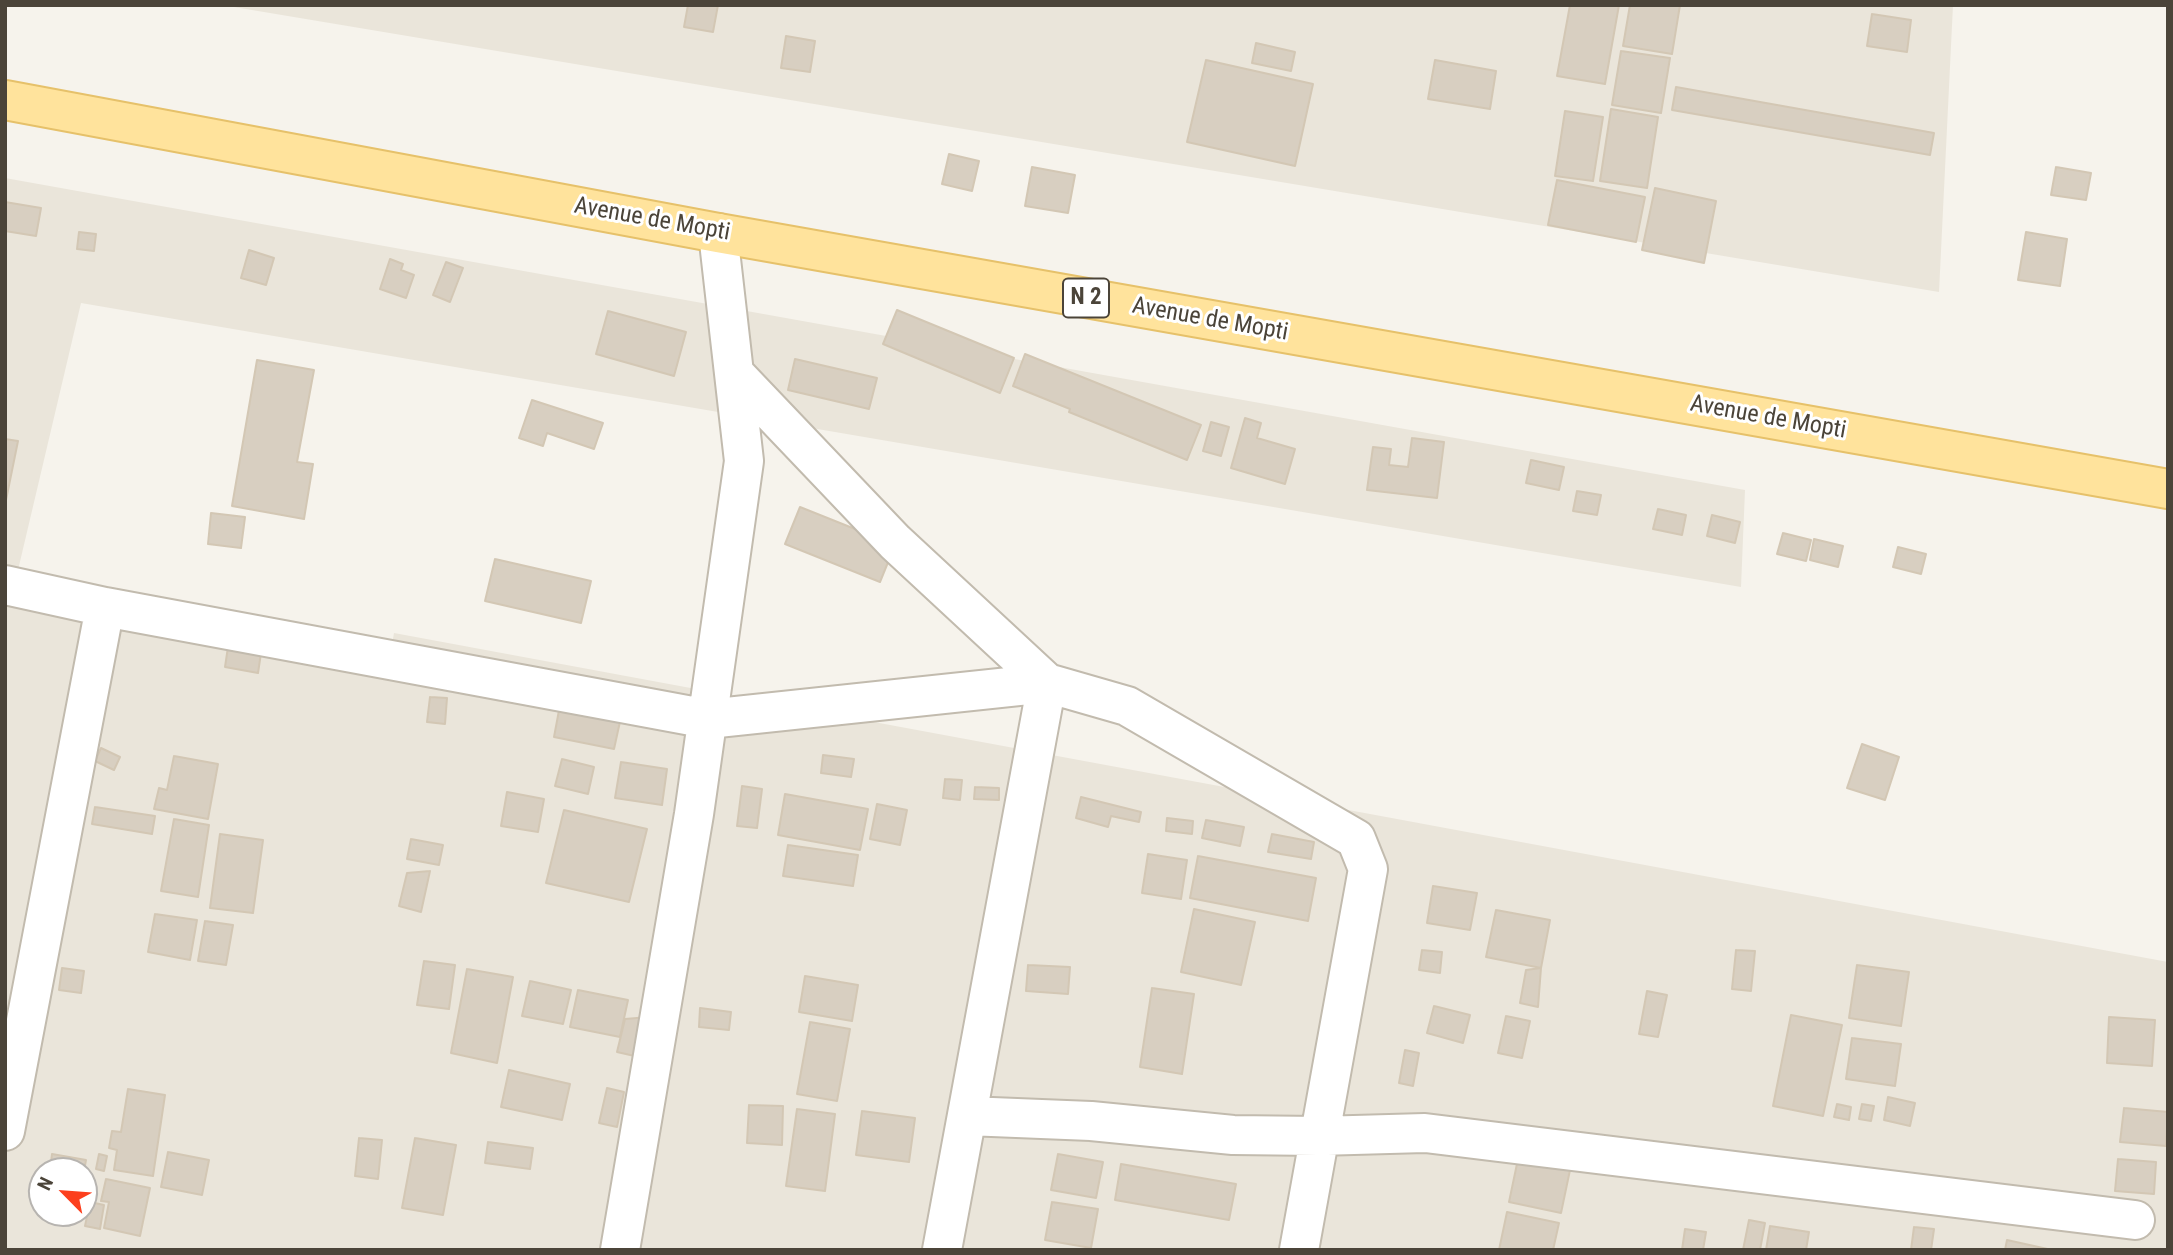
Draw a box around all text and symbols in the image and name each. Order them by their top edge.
street label: Avenue de Mopti [572,192,732,248]
road number: N 2 [1063,278,1109,318]
street label: Avenue de Mopti [1130,292,1290,348]
street label: Avenue de Mopti [1688,390,1848,446]
north arrow [28,1157,98,1227]
text: N [32,1174,58,1194]

